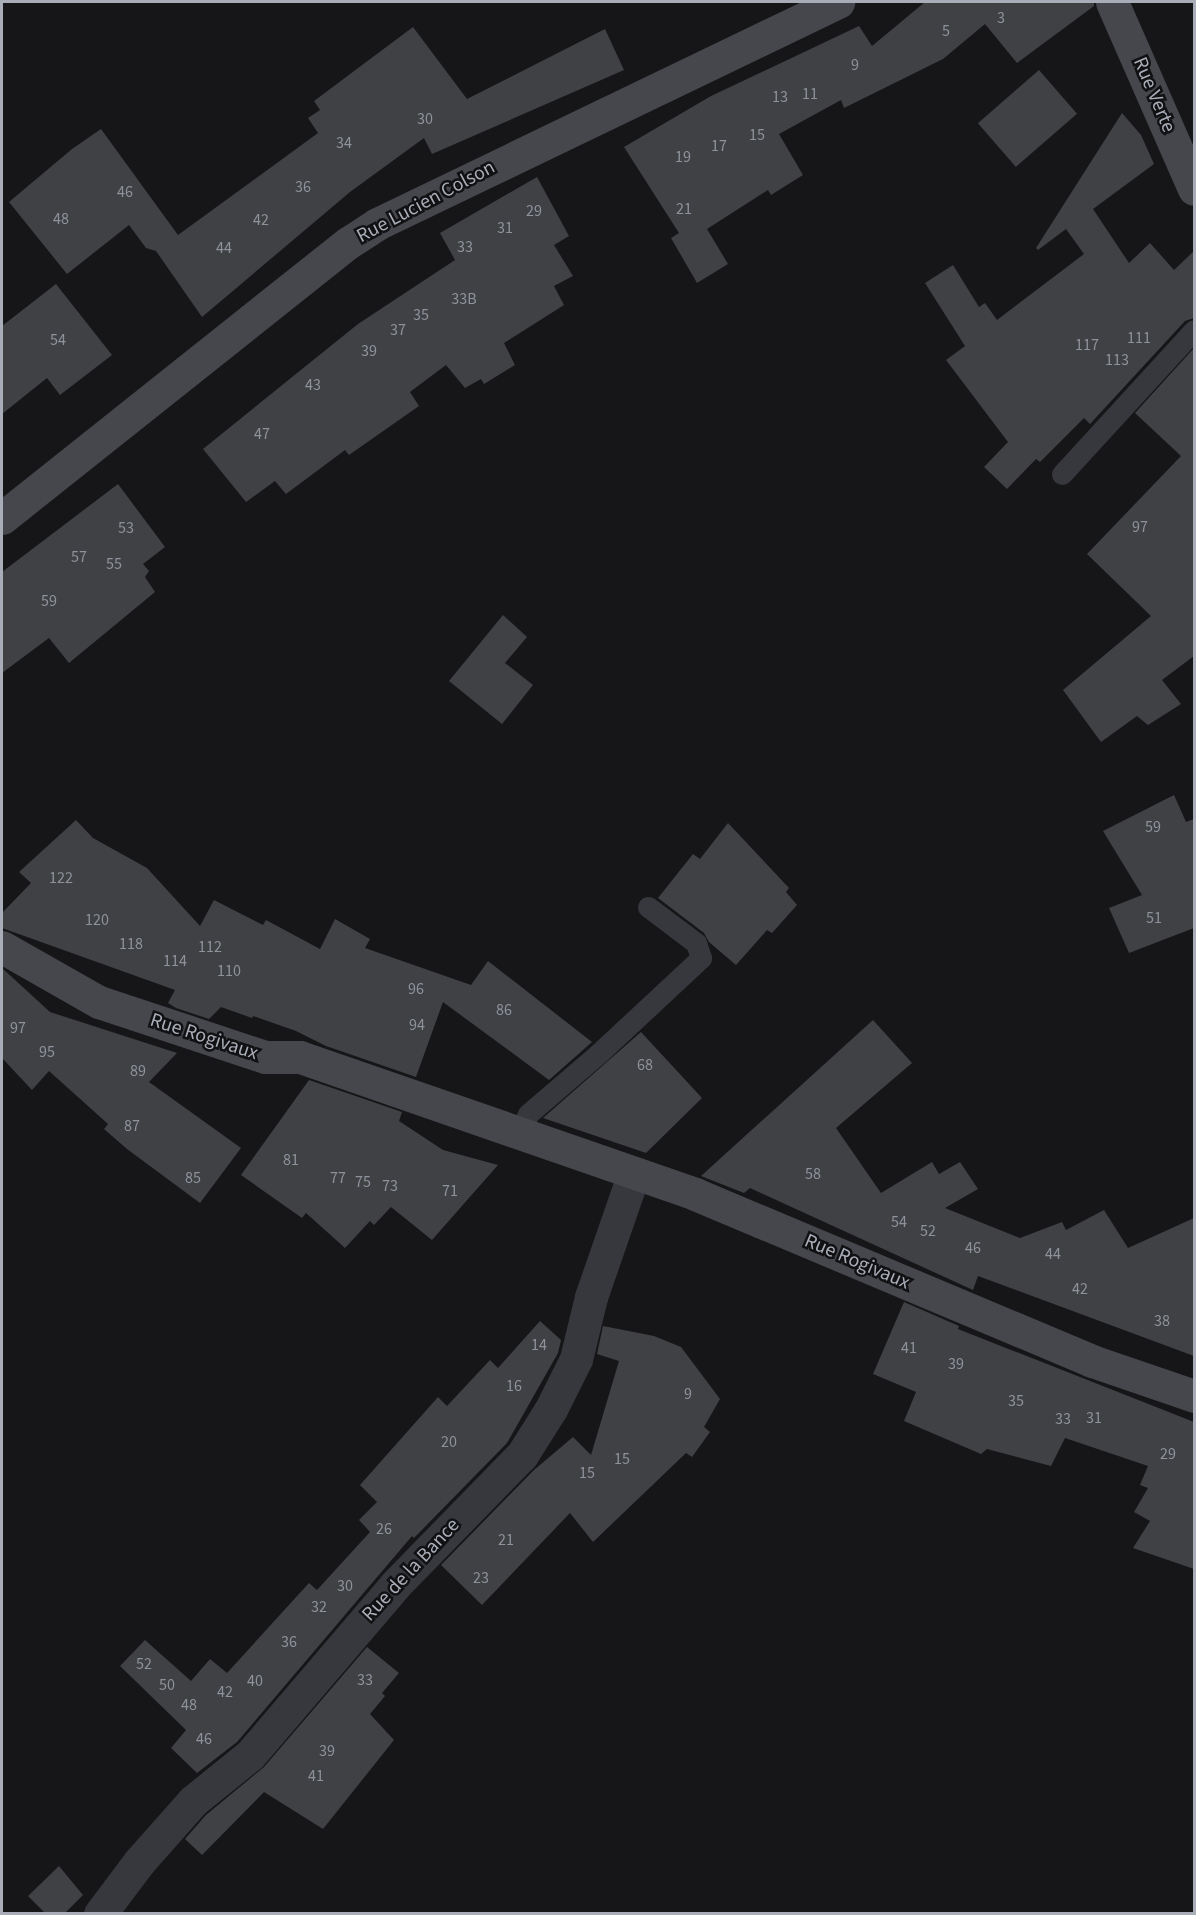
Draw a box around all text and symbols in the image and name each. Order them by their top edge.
house number: 3 [997,8,1005,28]
house number: 5 [942,21,950,41]
street label: Rue Verte [1127,54,1181,136]
house number: 9 [851,55,859,75]
house number: 11 [802,84,818,104]
house number: 13 [772,87,788,107]
house number: 30 [417,109,433,129]
house number: 15 [749,125,765,145]
house number: 34 [336,133,352,153]
house number: 17 [711,136,727,156]
house number: 19 [675,147,691,167]
street label: Rue Lucien Colson [353,155,499,249]
house number: 36 [295,177,311,197]
house number: 46 [117,182,133,202]
house number: 21 [676,199,692,219]
house number: 29 [526,201,542,221]
house number: 48 [53,209,69,229]
house number: 42 [253,210,269,230]
house number: 31 [497,218,513,238]
house number: 33 [457,237,473,257]
house number: 44 [216,238,232,258]
house number: 33B [451,289,477,309]
house number: 35 [413,305,429,325]
house number: 37 [390,320,406,340]
house number: 111 [1127,328,1151,348]
house number: 54 [50,330,66,350]
house number: 117 [1075,335,1099,355]
house number: 39 [361,341,377,361]
house number: 113 [1105,350,1129,370]
house number: 43 [305,375,321,395]
house number: 47 [254,424,270,444]
house number: 97 [1132,517,1148,537]
house number: 53 [118,518,134,538]
house number: 57 [71,547,87,567]
house number: 55 [106,554,122,574]
house number: 59 [41,591,57,611]
house number: 59 [1145,817,1161,837]
house number: 122 [49,868,73,888]
house number: 51 [1146,908,1162,928]
house number: 120 [85,910,109,930]
house number: 118 [119,934,143,954]
house number: 112 [198,937,222,957]
house number: 114 [163,951,187,971]
house number: 110 [217,961,241,981]
house number: 96 [408,979,424,999]
house number: 86 [496,1000,512,1020]
street label: Rue Rogivaux [147,1008,261,1066]
house number: 94 [409,1015,425,1035]
house number: 97 [10,1018,26,1038]
house number: 95 [39,1042,55,1062]
house number: 68 [637,1055,653,1075]
house number: 89 [130,1061,146,1081]
house number: 87 [124,1116,140,1136]
house number: 81 [283,1150,299,1170]
house number: 58 [805,1164,821,1184]
house number: 85 [185,1168,201,1188]
house number: 77 [330,1168,346,1188]
house number: 75 [355,1172,371,1192]
house number: 73 [382,1176,398,1196]
house number: 71 [442,1181,458,1201]
house number: 54 [891,1212,907,1232]
house number: 52 [920,1221,936,1241]
street label: Rue Rogivaux [801,1229,913,1295]
house number: 46 [965,1238,981,1258]
house number: 44 [1045,1244,1061,1264]
house number: 42 [1072,1279,1088,1299]
house number: 38 [1154,1311,1170,1331]
house number: 14 [531,1335,547,1355]
house number: 41 [901,1338,917,1358]
house number: 39 [948,1354,964,1374]
house number: 16 [506,1376,522,1396]
house number: 9 [684,1384,692,1404]
house number: 35 [1008,1391,1024,1411]
house number: 31 [1086,1408,1102,1428]
house number: 33 [1055,1409,1071,1429]
house number: 20 [441,1432,457,1452]
house number: 29 [1160,1444,1176,1464]
house number: 15 [614,1449,630,1469]
house number: 15 [579,1463,595,1483]
street label: Rue de la Bance [357,1514,465,1626]
house number: 26 [376,1519,392,1539]
house number: 21 [498,1530,514,1550]
house number: 23 [473,1568,489,1588]
house number: 30 [337,1576,353,1596]
house number: 32 [311,1597,327,1617]
house number: 36 [281,1632,297,1652]
house number: 52 [136,1654,152,1674]
house number: 33 [357,1670,373,1690]
house number: 40 [247,1671,263,1691]
house number: 50 [159,1675,175,1695]
house number: 42 [217,1682,233,1702]
house number: 48 [181,1695,197,1715]
house number: 46 [196,1729,212,1749]
house number: 39 [319,1741,335,1761]
house number: 41 [308,1766,324,1786]

